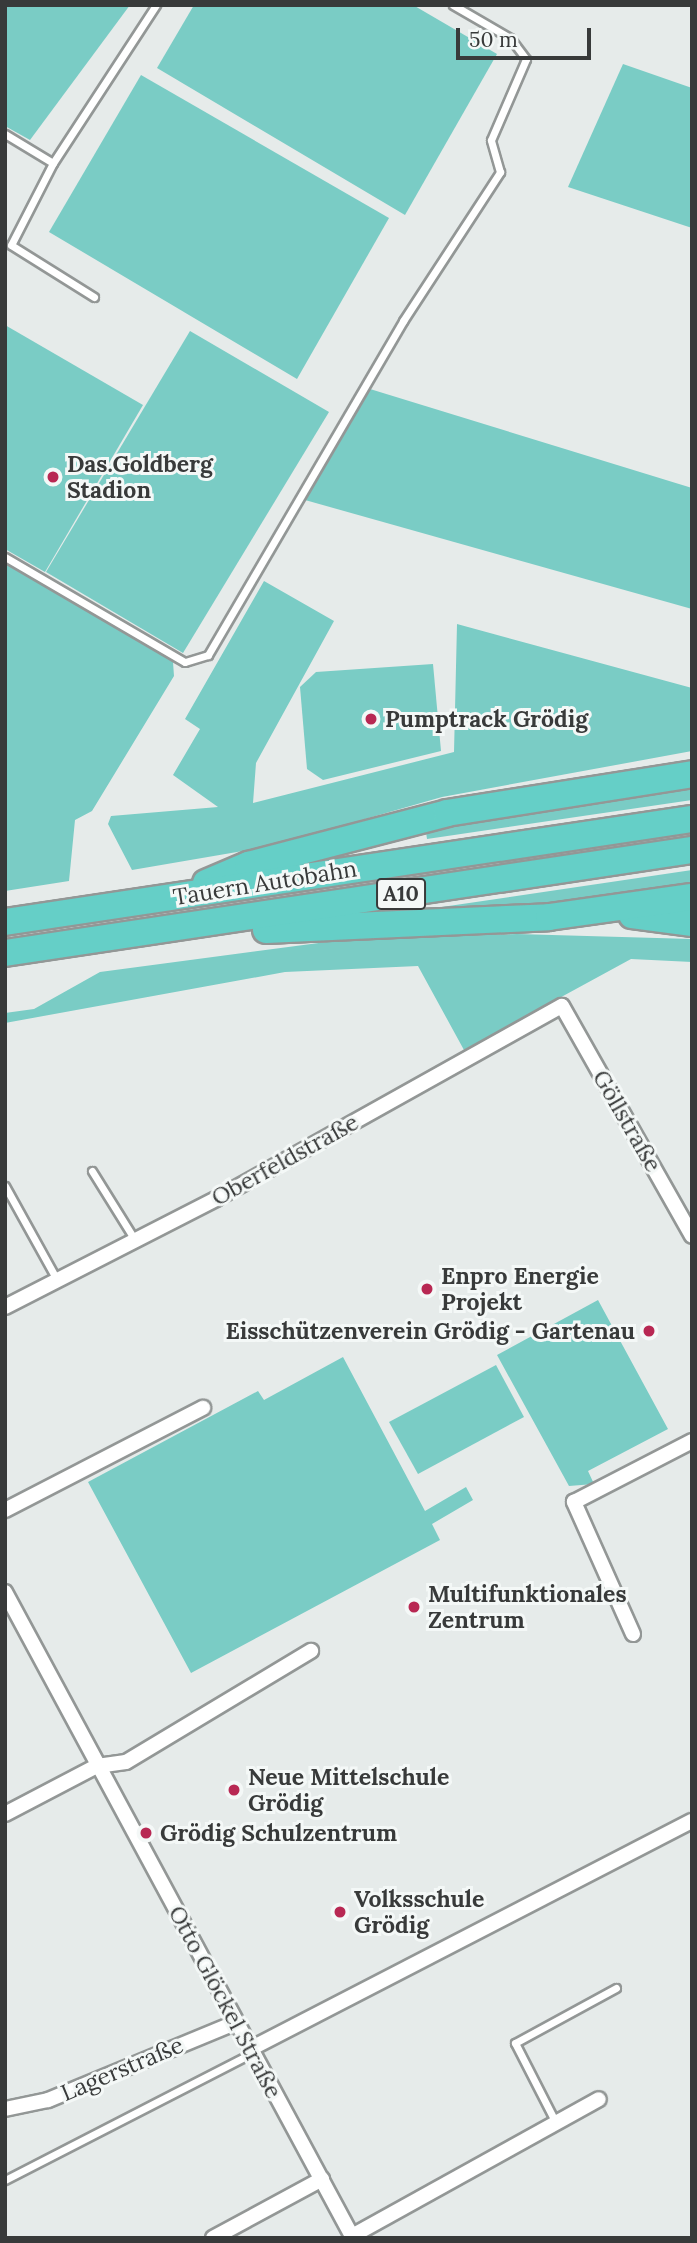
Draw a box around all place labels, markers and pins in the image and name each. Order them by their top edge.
place label: Das.Goldberg Stadion [67,450,213,504]
marker: Das.Goldberg Stadion [45,469,61,485]
place label: Pumptrack Grödig [385,705,588,733]
marker: Pumptrack Grödig [363,711,379,727]
place label: Enpro Energie Projekt [441,1262,599,1316]
marker: Enpro Energie Projekt [419,1281,435,1297]
place label: Eisschützenverein Grödig - Gartenau [225,1317,635,1345]
marker: Eisschützenverein Grödig - Gartenau [641,1323,657,1339]
place label: Multifunktionales Zentrum [428,1580,627,1634]
marker: Multifunktionales Zentrum [406,1599,422,1615]
place label: Neue Mittelschule Grödig [248,1763,449,1817]
marker: Neue Mittelschule Grödig [226,1782,242,1798]
place label: Grödig Schulzentrum [160,1819,397,1847]
marker: Grödig Schulzentrum [138,1825,154,1841]
place label: Volksschule Grödig [354,1885,484,1939]
marker: Volksschule Grödig [332,1904,348,1920]

